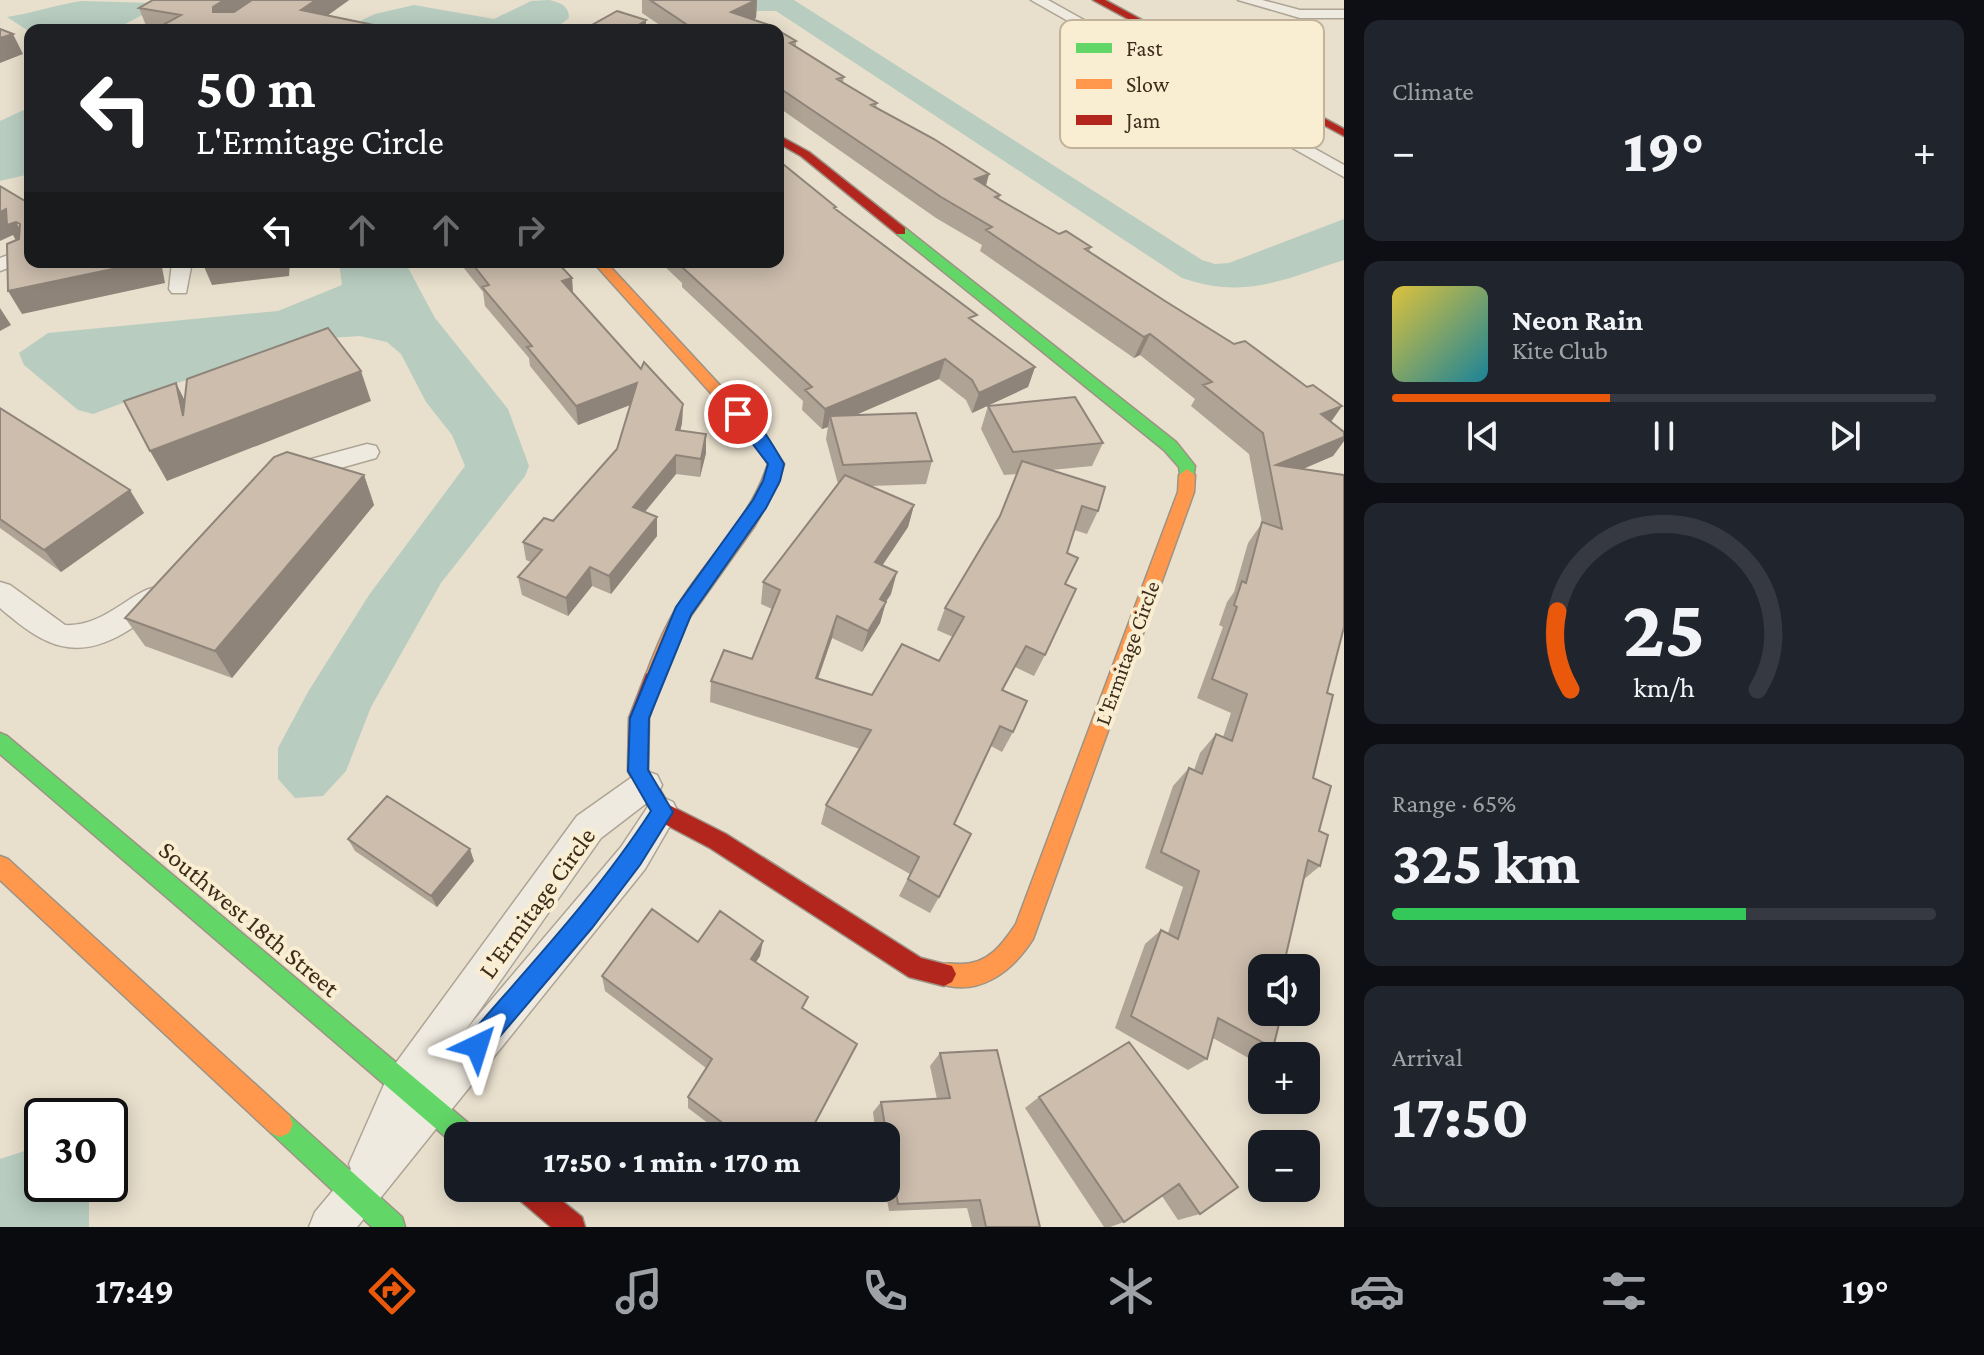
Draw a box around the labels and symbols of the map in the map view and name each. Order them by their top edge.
legend [1060,20,1324,148]
text: Fast [1126,36,1163,61]
text: Slow [1126,72,1170,97]
text: Jam [1124,108,1161,133]
pin [704,380,772,448]
street label: L'Ermitage Circle [1089,578,1165,728]
street label: L'Ermitage Circle [473,822,601,984]
street label: Southwest 18th Street [153,835,345,1003]
position arrow [435,1004,519,1088]
speed limit sign: 30 [24,1098,128,1202]

